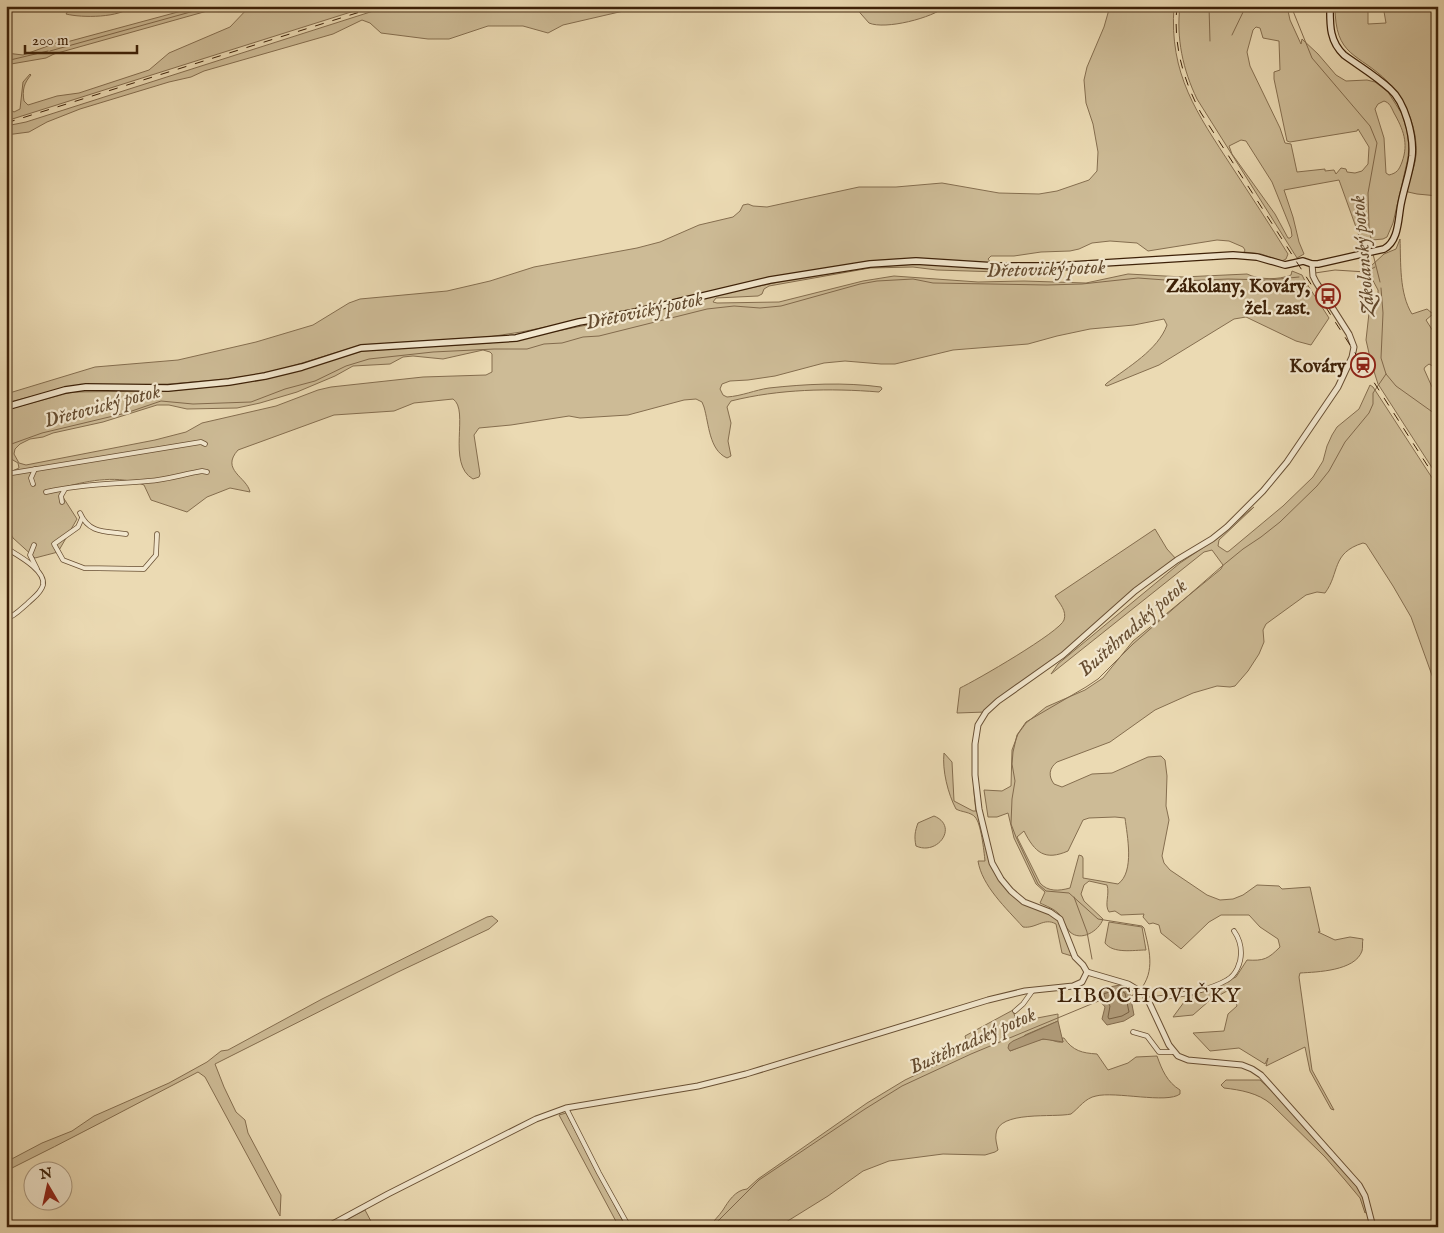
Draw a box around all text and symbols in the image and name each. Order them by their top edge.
scale bar [25,22,138,54]
text: 200 m [32,31,69,50]
water label: Zákolanský potok [1346,194,1382,319]
water label: Dřetovický potok [986,255,1106,284]
place label: Zákolany, Kováry, žel. zast. [1166,275,1310,321]
bus stop icon: Zákolany, Kováry, žel. zast. [1315,283,1341,309]
water label: Dřetovický potok [583,287,705,336]
station icon: Kováry [1350,352,1376,378]
place label: Kováry [1289,355,1347,379]
water label: Dřetovický potok [42,379,163,434]
water label: Buštěhradský potok [1073,574,1193,682]
district label: LIBOCHOVIČKY [1057,982,1242,1010]
water label: Buštěhradský potok [905,1002,1040,1080]
north arrow [22,1160,72,1210]
text: N [38,1164,54,1184]

